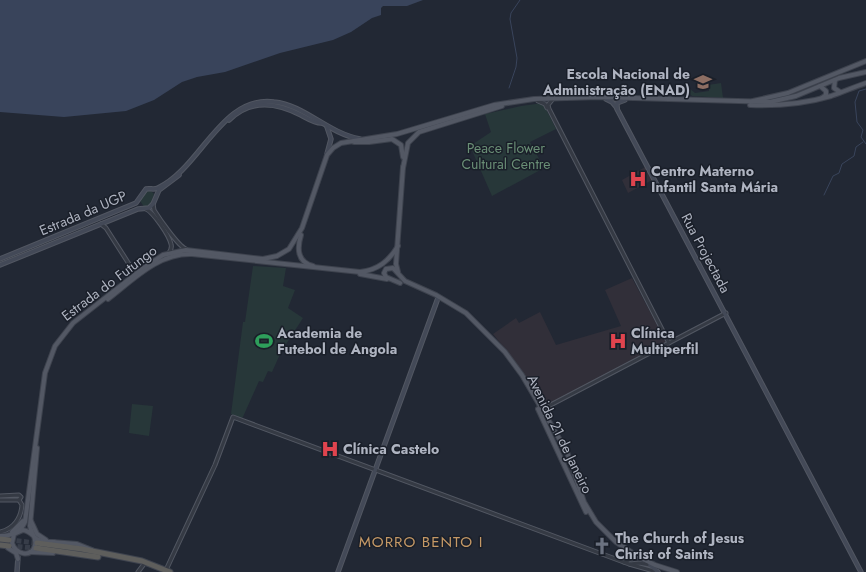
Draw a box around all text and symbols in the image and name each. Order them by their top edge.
place label: Escola Nacional de Administração (ENAD) [542,64,690,100]
school or university icon: Escola Nacional de Administração (ENAD) [693,72,713,92]
park label: Peace Flower Cultural Centre [461,138,551,174]
place label: Centro Materno Infantil Santa Mária [651,161,778,197]
hospital icon: Centro Materno Infantil Santa Mária [628,169,648,189]
street label: Estrada da UGP [36,185,130,240]
street label: Rua Projectada [677,209,735,297]
street label: Estrada do Futungo [57,240,161,326]
place label: Academia de Futebol de Angola [276,323,397,359]
place label: Clínica Multiperfil [631,323,699,359]
sports icon: Academia de Futebol de Angola [254,331,274,351]
hospital icon: Clínica Multiperfil [608,331,628,351]
street label: Avenida 21 de Janeiro [523,371,598,497]
hospital icon: Clínica Castelo [320,439,340,459]
place label: Clínica Castelo [343,439,439,459]
place label: The Church of Jesus Christ of Saints [615,528,745,564]
district label: MORRO BENTO I [359,531,483,553]
church icon: The Church of Jesus Christ of Saints [592,536,612,556]

